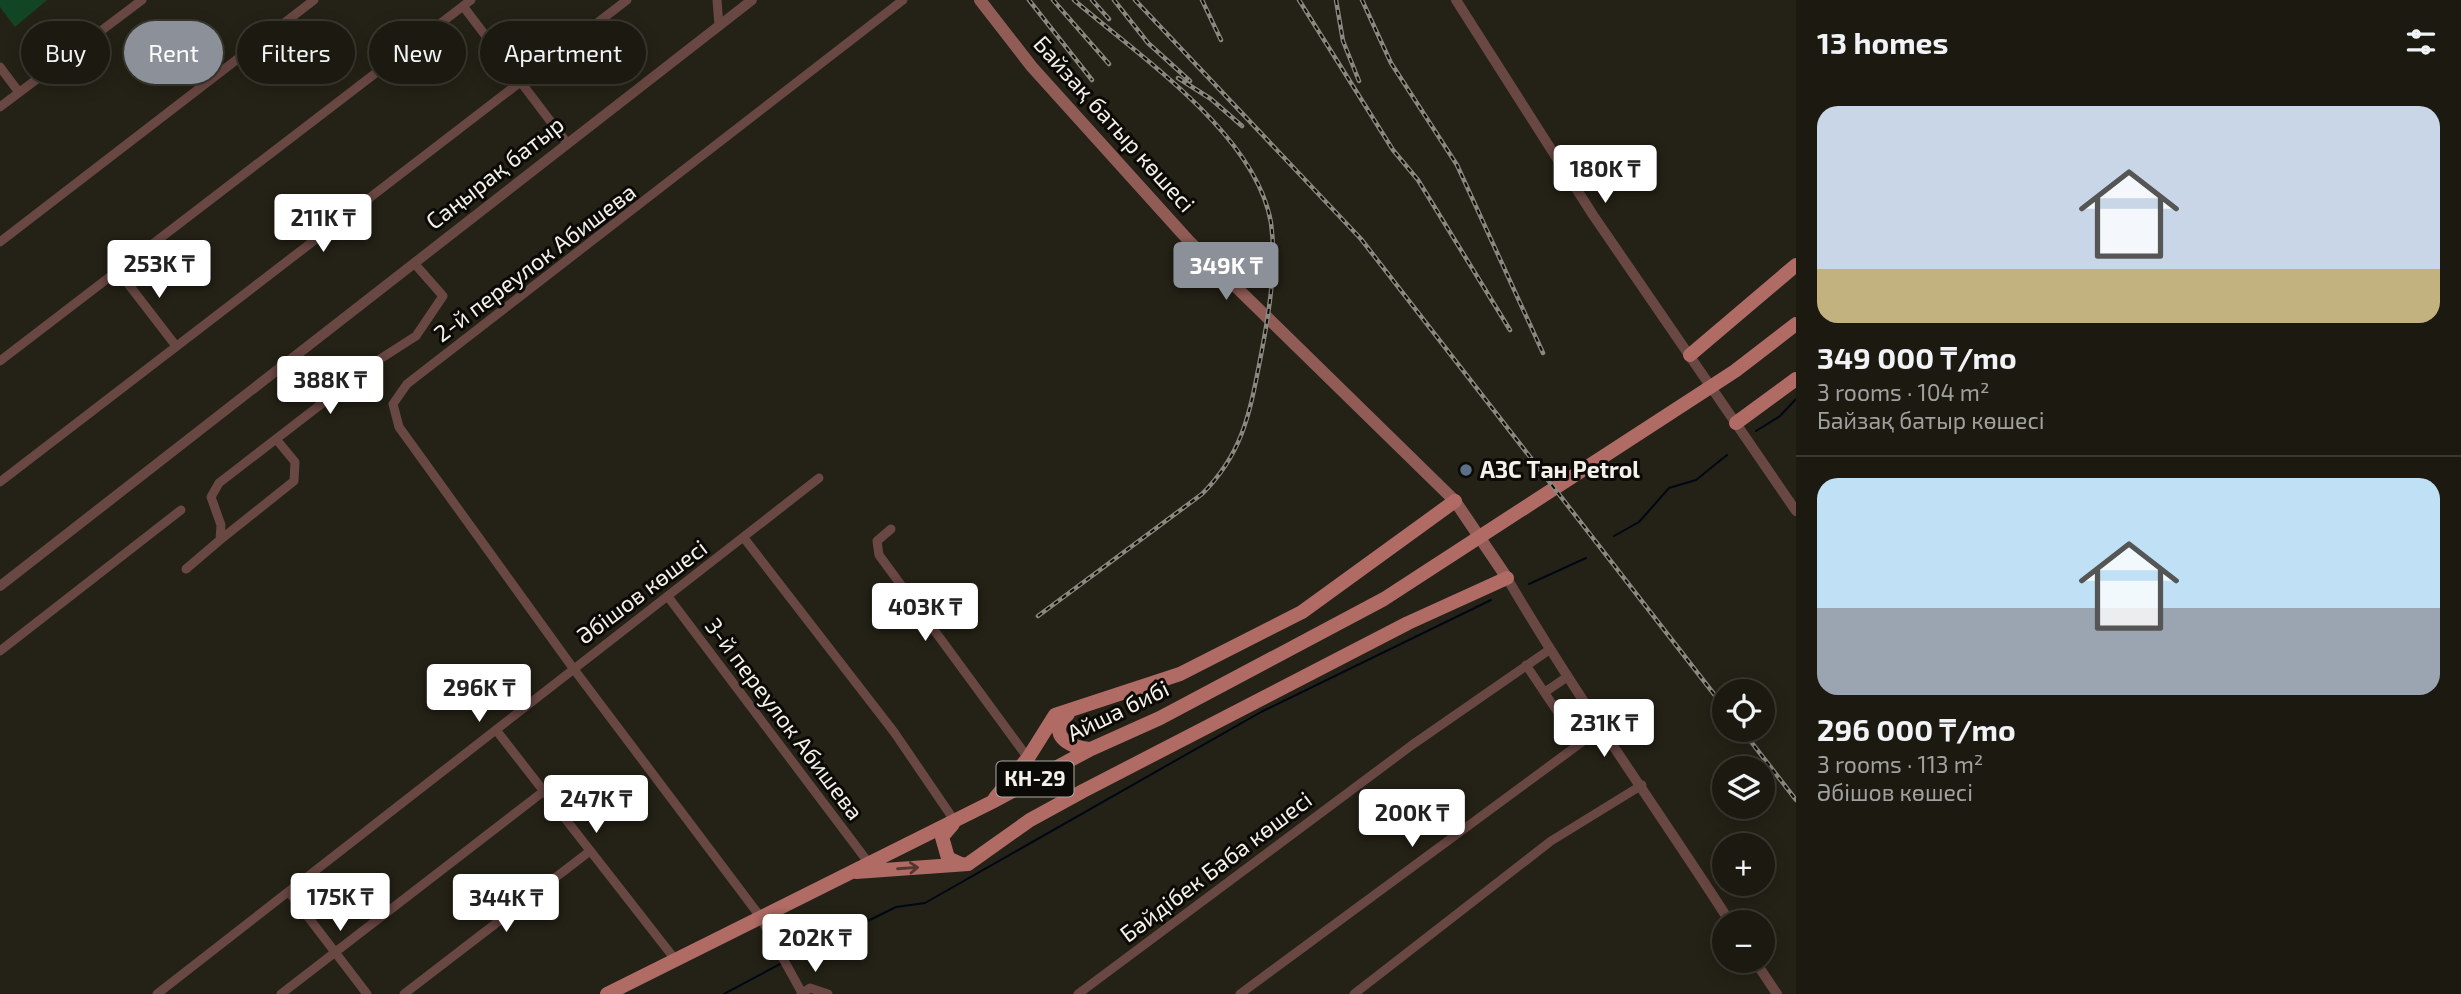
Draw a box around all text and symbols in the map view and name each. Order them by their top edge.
chip: Buy [21,21,110,84]
chip: Rent [124,21,223,84]
chip: Filters [237,21,355,84]
chip: New [369,21,466,84]
chip: Apartment [480,21,646,84]
icon: filters [2402,23,2440,61]
text: 13 homes [1817,24,1948,60]
street label: Байзақ батыр көшесі [1028,29,1201,217]
street label: Саңырақ батыр [420,110,569,235]
pin: 180K ₸ [1548,146,1662,205]
icon: home [2066,151,2192,277]
text: 180K ₸ [1570,154,1640,182]
street label: 2-й переулок Абишева [428,177,642,348]
pin: 211K ₸ [266,194,380,254]
text: 211K ₸ [290,203,356,231]
pin: 253K ₸ [102,240,216,300]
pin: 349K ₸ [1169,243,1283,302]
text: 253K ₸ [124,249,194,277]
text: 349K ₸ [1189,251,1263,279]
text: 349 000 ₸/mo [1817,339,2017,375]
pin: 388K ₸ [273,356,387,416]
text: 388K ₸ [293,365,367,393]
text: 3 rooms · 104 m² [1817,378,1989,406]
text: Байзақ батыр көшесі [1817,406,2045,434]
place label: АЗС Тан Petrol [1480,455,1640,483]
marker: АЗС Тан Petrol [1458,462,1474,478]
icon: home [2066,523,2192,649]
street label: Әбішов көшесі [571,533,712,649]
pin: 403K ₸ [868,584,982,643]
text: 403K ₸ [888,592,962,620]
street label: 3-й переулок Абишева [699,612,870,825]
pin: 296K ₸ [422,664,536,724]
text: 296K ₸ [443,673,515,701]
street label: Айша бибі [1062,673,1173,747]
map controls [1712,679,1775,973]
button: locate [1712,679,1775,742]
pin: 231K ₸ [1547,700,1661,759]
text: 231K ₸ [1570,708,1638,736]
text: 296 000 ₸/mo [1817,711,2016,747]
text: 3 rooms · 113 m² [1817,750,1983,778]
button: layers [1712,756,1775,819]
road number: КН-29 [996,762,1074,796]
pin: 247K ₸ [539,776,653,835]
text: Әбішов көшесі [1817,778,1973,806]
text: 247K ₸ [560,784,632,812]
street label: Бәйдібек Баба көшесі [1114,785,1317,947]
pin: 200K ₸ [1355,790,1469,849]
text: 200K ₸ [1375,798,1449,826]
button: + [1712,833,1775,896]
one-way arrow [896,861,919,874]
pin: 175K ₸ [283,874,397,933]
pin: 344K ₸ [449,874,563,934]
text: 175K ₸ [307,882,373,910]
text: 344K ₸ [469,883,543,911]
button: − [1712,910,1775,973]
pin: 202K ₸ [758,914,872,974]
text: 202K ₸ [778,923,852,951]

